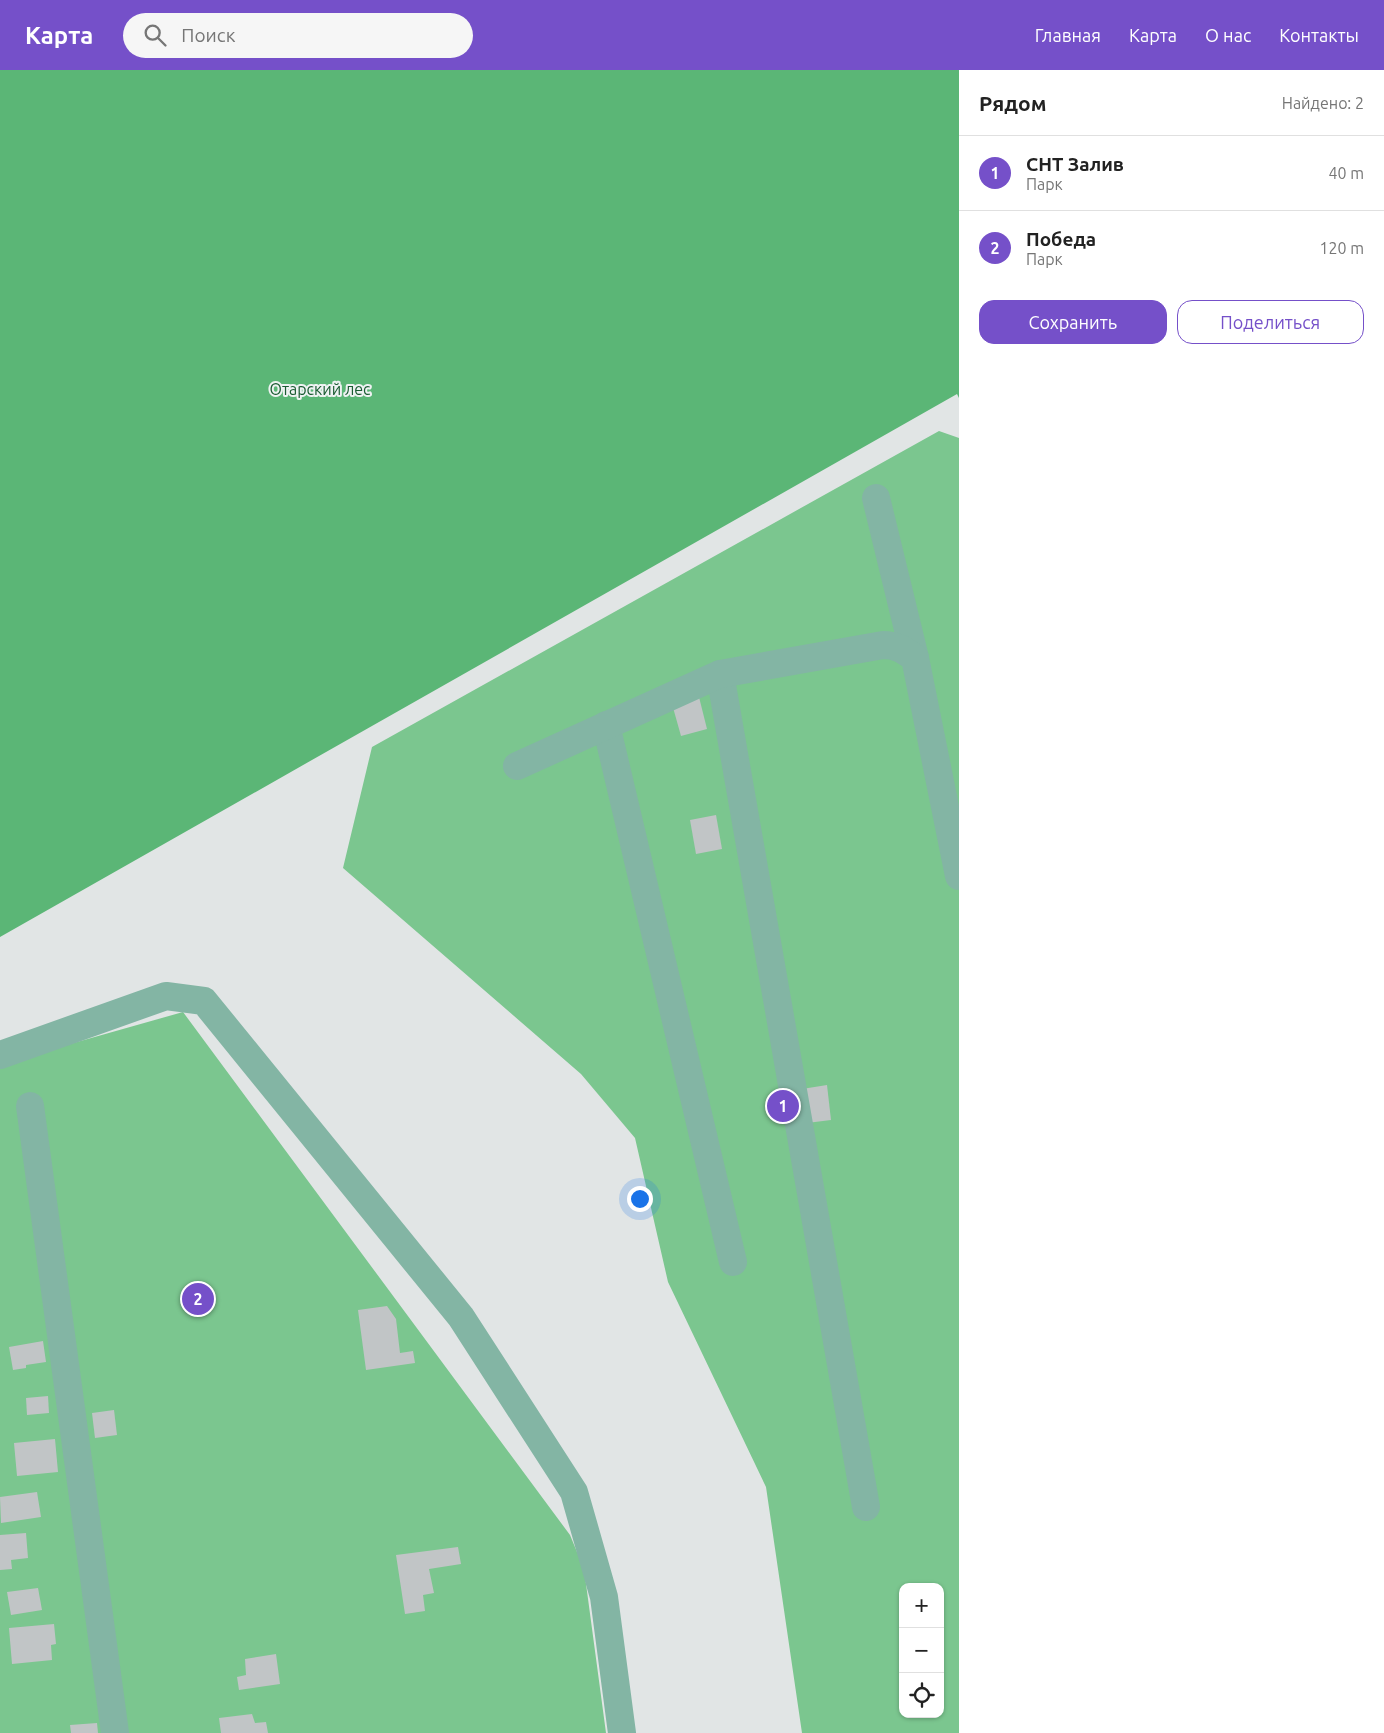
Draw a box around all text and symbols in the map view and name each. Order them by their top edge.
search box [123,13,473,58]
icon: search [141,21,169,49]
text: Карта [25,22,93,49]
text: Поиск [181,24,235,46]
text: Главная [1035,25,1101,45]
text: Карта [1129,25,1177,45]
text: О нас [1205,25,1251,45]
text: Контакты [1279,25,1359,45]
text: Рядом [979,91,1047,115]
text: Найдено: 2 [1282,94,1364,112]
text: СНТ Залив [1026,153,1124,175]
text: 1 [990,164,1000,182]
text: 40 m [1328,164,1364,182]
text: Парк [1026,175,1063,193]
text: Победа [1026,228,1096,250]
text: 2 [990,239,1000,257]
text: 120 m [1319,239,1364,257]
text: Парк [1026,250,1063,268]
button: Сохранить [979,300,1167,344]
button: Поделиться [1177,300,1364,344]
park label: Отарский лес [269,380,371,398]
pin: 1 [767,1087,799,1125]
your location [627,1186,653,1212]
pin: 2 [182,1280,214,1318]
map controls [899,1583,944,1718]
button: + [899,1583,944,1628]
button: − [899,1628,944,1673]
button: locate [899,1673,944,1718]

